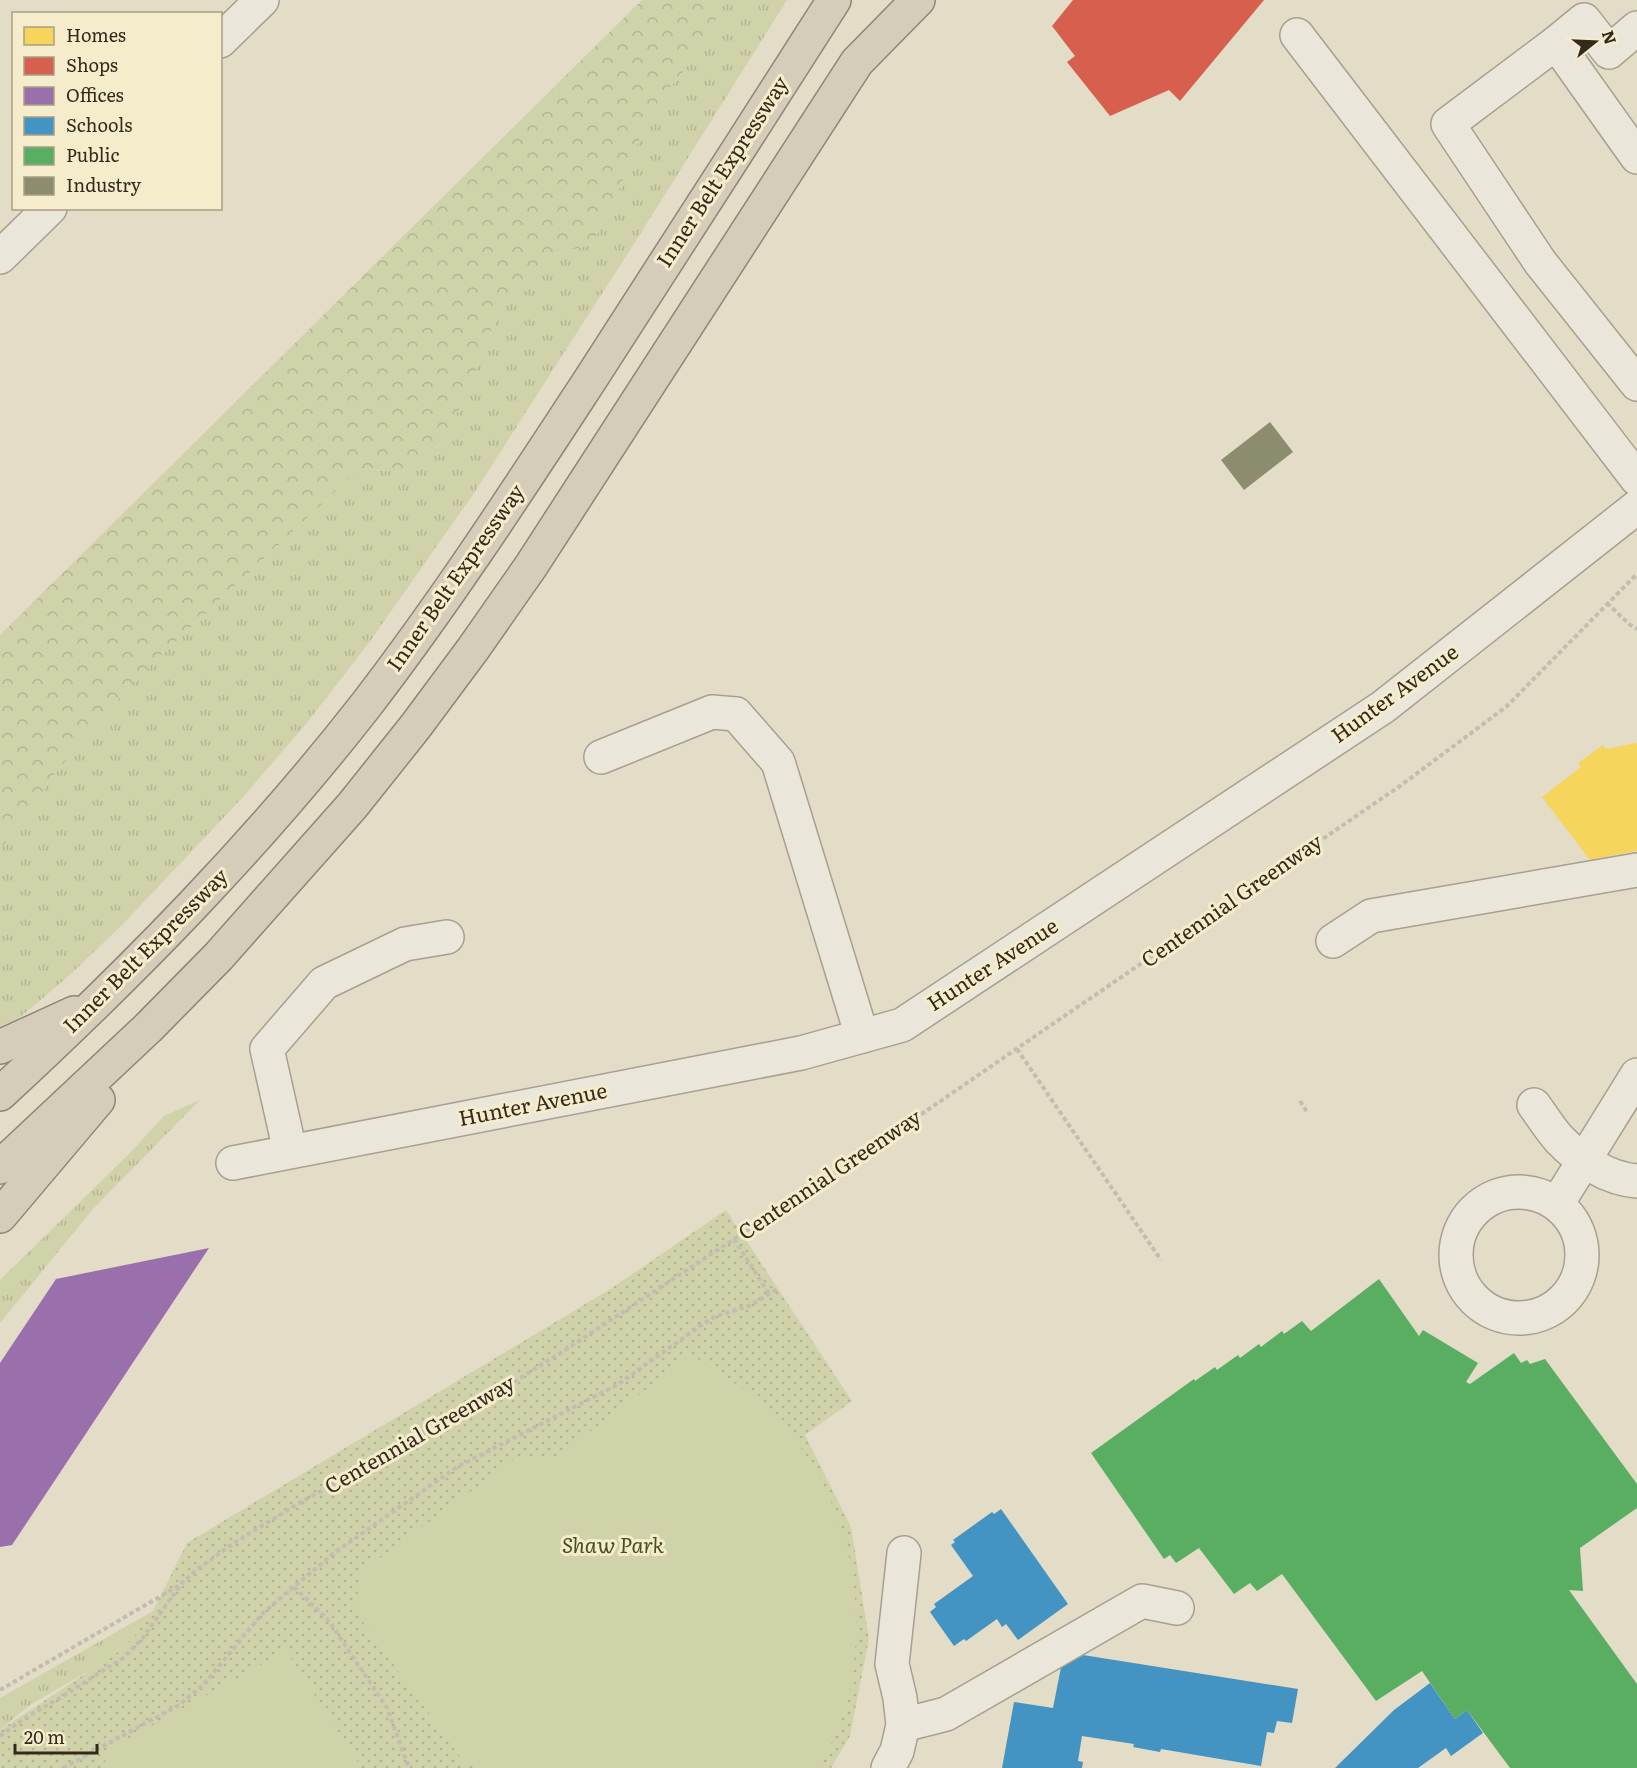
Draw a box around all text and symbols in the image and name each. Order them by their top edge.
legend [12,12,222,210]
north arrow [1565,12,1625,72]
text: Homes [66,21,126,48]
text: N [1597,27,1624,47]
text: Shops [66,51,118,78]
street label: Inner Belt Expressway [647,68,795,272]
text: Offices [66,81,124,108]
text: Schools [66,111,132,138]
text: Public [66,141,120,168]
text: Industry [66,171,142,198]
street label: Inner Belt Expressway [378,476,531,676]
street label: Hunter Avenue [1323,635,1464,749]
street label: Centennial Greenway [1134,824,1328,973]
street label: Inner Belt Expressway [55,859,234,1039]
street label: Hunter Avenue [920,909,1063,1017]
street label: Hunter Avenue [456,1073,610,1132]
street label: Centennial Greenway [731,1099,927,1246]
street label: Centennial Greenway [318,1365,520,1500]
park label: Shaw Park [562,1528,664,1559]
scale bar [15,1717,98,1755]
text: 20 m [24,1723,65,1750]

